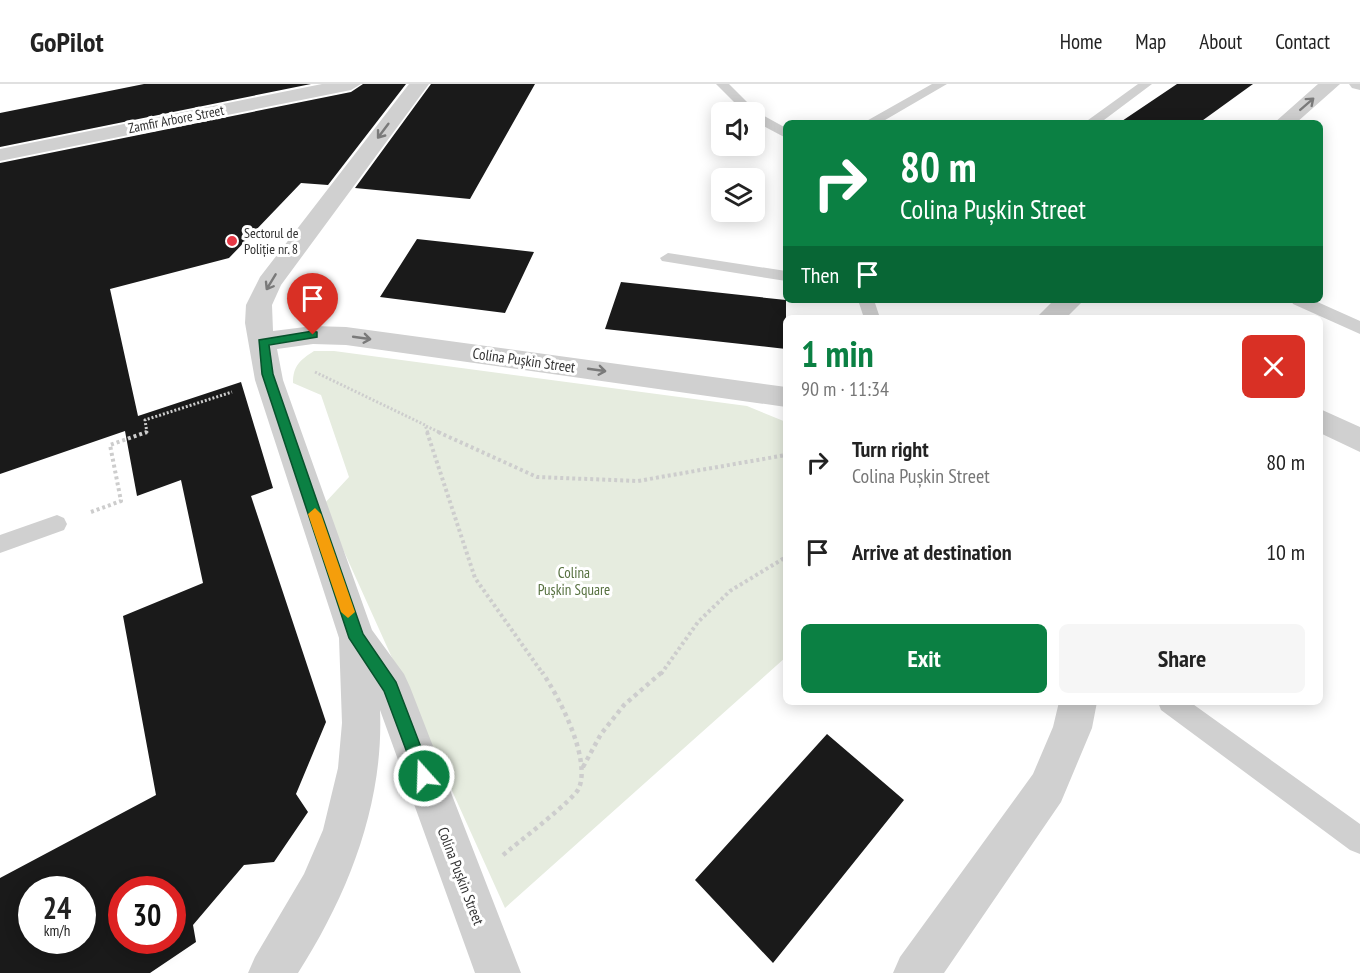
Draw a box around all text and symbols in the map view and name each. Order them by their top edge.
text: GoPilot [30,23,104,60]
text: Home [1060,28,1102,55]
text: Map [1135,28,1166,55]
text: About [1199,28,1242,55]
text: Contact [1275,28,1330,55]
one-way arrow [1299,97,1315,110]
street label: Zamfir Arbore Street [127,101,226,137]
map controls [711,102,765,222]
button: sound [711,102,765,156]
one-way arrow [377,122,390,138]
text: 80 m [900,139,977,194]
icon: right [801,144,879,222]
button: layers [711,168,765,222]
text: Colina Pușkin Street [900,192,1086,226]
place label: Sectorul de Poliție nr. 8 [244,224,299,258]
marker: Sectorul de Poliție nr. 8 [225,234,239,248]
icon: arrive [851,258,884,291]
text: Then [801,261,839,289]
one-way arrow [264,273,276,290]
pin [287,273,338,335]
icon: arrive [296,282,329,315]
text: 1 min [801,330,874,377]
one-way arrow [352,332,372,343]
button: close [1242,335,1305,398]
street label: Colina Pușkin Street [472,343,576,377]
one-way arrow [587,365,606,376]
text: 90 m · 11:34 [801,376,889,402]
text: Turn right [852,435,929,463]
icon: right [801,446,834,479]
text: 80 m [1266,448,1305,476]
text: Colina Pușkin Street [852,463,990,489]
icon: arrive [801,536,834,569]
text: Arrive at destination [852,538,1012,566]
text: 10 m [1266,538,1305,566]
park label: Colina Pușkin Square [538,563,610,599]
button: Exit [801,624,1047,693]
button: Share [1059,624,1305,693]
position arrow [392,744,456,808]
street label: Colina Pușkin Street [434,824,488,928]
speed limit sign: 30 [108,876,186,954]
text: 24 [43,888,71,927]
text: km/h [44,921,70,940]

